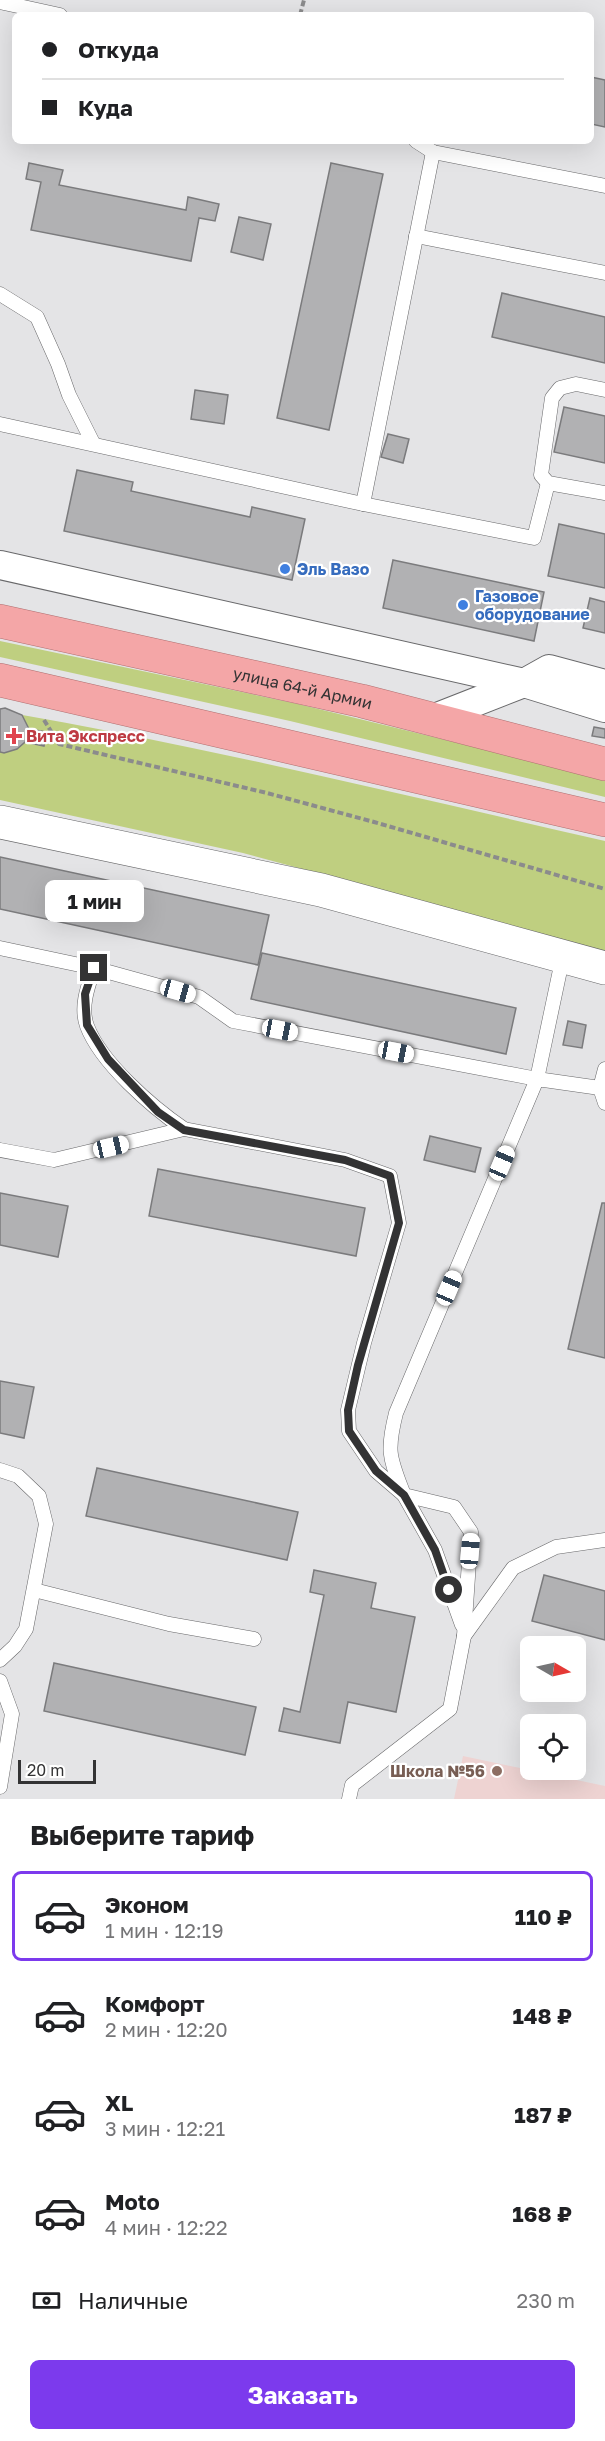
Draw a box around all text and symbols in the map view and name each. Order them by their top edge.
text: Откуда [78,36,159,63]
text: Куда [78,94,133,121]
place label: Эль Вазо [297,559,370,579]
marker: Эль Вазо [278,562,292,576]
place label: Газовое оборудование [475,586,590,624]
marker: Газовое оборудование [456,598,470,612]
street label: улица 64-й Армии [231,663,374,713]
place label: Вита Экспресс [26,726,145,746]
marker: Вита Экспресс [7,729,21,743]
callout: 1 мин [44,881,144,923]
text: 1 мин [67,889,122,913]
route end [80,954,107,981]
car [158,977,198,1005]
car [261,1018,299,1042]
car [377,1040,415,1064]
car [91,1134,131,1160]
car [487,1143,517,1183]
car [434,1268,464,1308]
car [459,1532,481,1570]
route start [435,1576,462,1603]
north arrow [520,1636,586,1702]
map controls [520,1636,586,1780]
button: locate [520,1714,586,1780]
scale bar [18,1757,96,1784]
text: 20 m [27,1760,64,1780]
place label: Школа №56 [390,1761,485,1781]
marker: Школа №56 [490,1764,504,1778]
text: Выберите тариф [30,1819,254,1851]
icon: car [33,1889,87,1943]
text: Эконом [105,1891,189,1918]
text: 110 ₽ [515,1903,572,1930]
text: 1 мин · 12:19 [105,1918,224,1942]
icon: car [33,1988,87,2042]
text: Комфорт [105,1990,205,2017]
text: 148 ₽ [512,2002,572,2029]
text: 2 мин · 12:20 [105,2017,228,2041]
icon: car [33,2087,87,2141]
text: XL [105,2089,133,2116]
text: 187 ₽ [514,2101,572,2128]
text: 3 мин · 12:21 [105,2116,225,2140]
icon: car [33,2186,87,2240]
text: Moto [105,2188,160,2215]
text: 168 ₽ [512,2200,572,2227]
text: 4 мин · 12:22 [105,2215,228,2239]
icon: cash [30,2284,63,2317]
text: Наличные [78,2287,188,2314]
text: 230 m [517,2288,575,2312]
button: Заказать [30,2360,575,2429]

